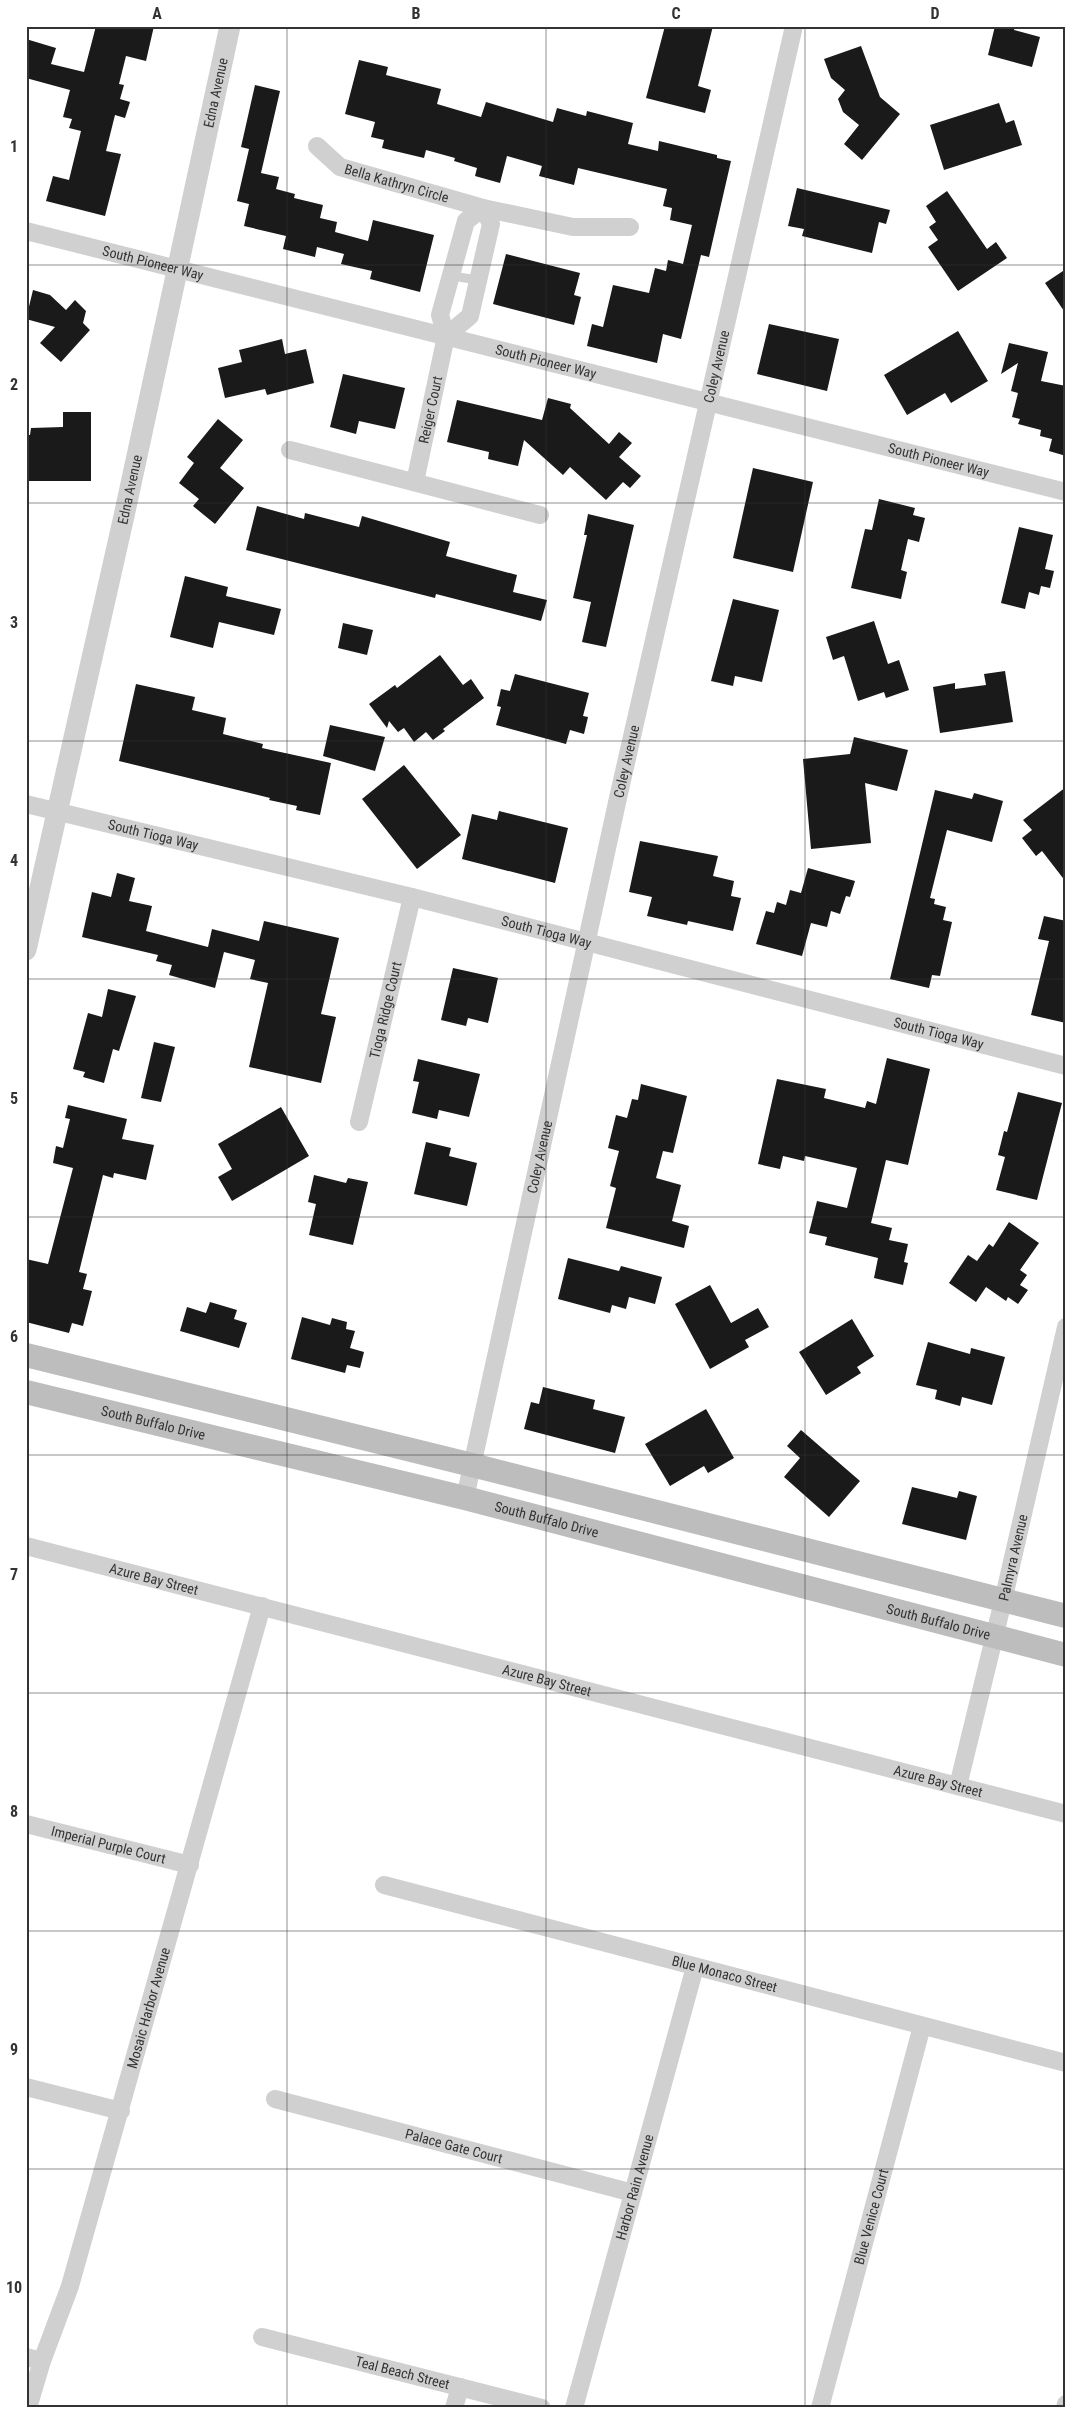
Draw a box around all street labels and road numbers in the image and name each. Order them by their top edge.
street label: Edna Avenue [200,56,231,129]
street label: Bella Kathryn Circle [343,161,451,206]
street label: South Pioneer Way [101,243,205,283]
street label: Coley Avenue [700,328,732,404]
street label: South Pioneer Way [494,341,598,382]
street label: Reiger Court [415,374,445,445]
street label: South Pioneer Way [887,440,991,480]
street label: Edna Avenue [114,453,145,526]
street label: Coley Avenue [610,723,642,799]
street label: South Tioga Way [107,816,200,853]
street label: South Tioga Way [500,912,593,951]
street label: Tioga Ridge Court [366,960,405,1060]
street label: South Tioga Way [892,1014,985,1052]
street label: Coley Avenue [524,1119,555,1195]
street label: South Buffalo Drive [100,1402,207,1443]
street label: South Buffalo Drive [493,1498,601,1541]
street label: Palmyra Avenue [995,1512,1031,1602]
street label: Azure Bay Street [108,1560,200,1598]
street label: South Buffalo Drive [885,1600,993,1643]
street label: Azure Bay Street [501,1661,593,1699]
street label: Azure Bay Street [892,1762,984,1800]
street label: Imperial Purple Court [50,1823,167,1867]
street label: Mosaic Harbor Avenue [124,1945,173,2070]
street label: Blue Monaco Street [670,1953,779,1995]
street label: Palace Gate Court [404,2126,504,2166]
street label: Harbor Rain Avenue [612,2132,657,2242]
street label: Blue Venice Court [851,2167,891,2266]
street label: Teal Beach Street [354,2353,451,2392]

